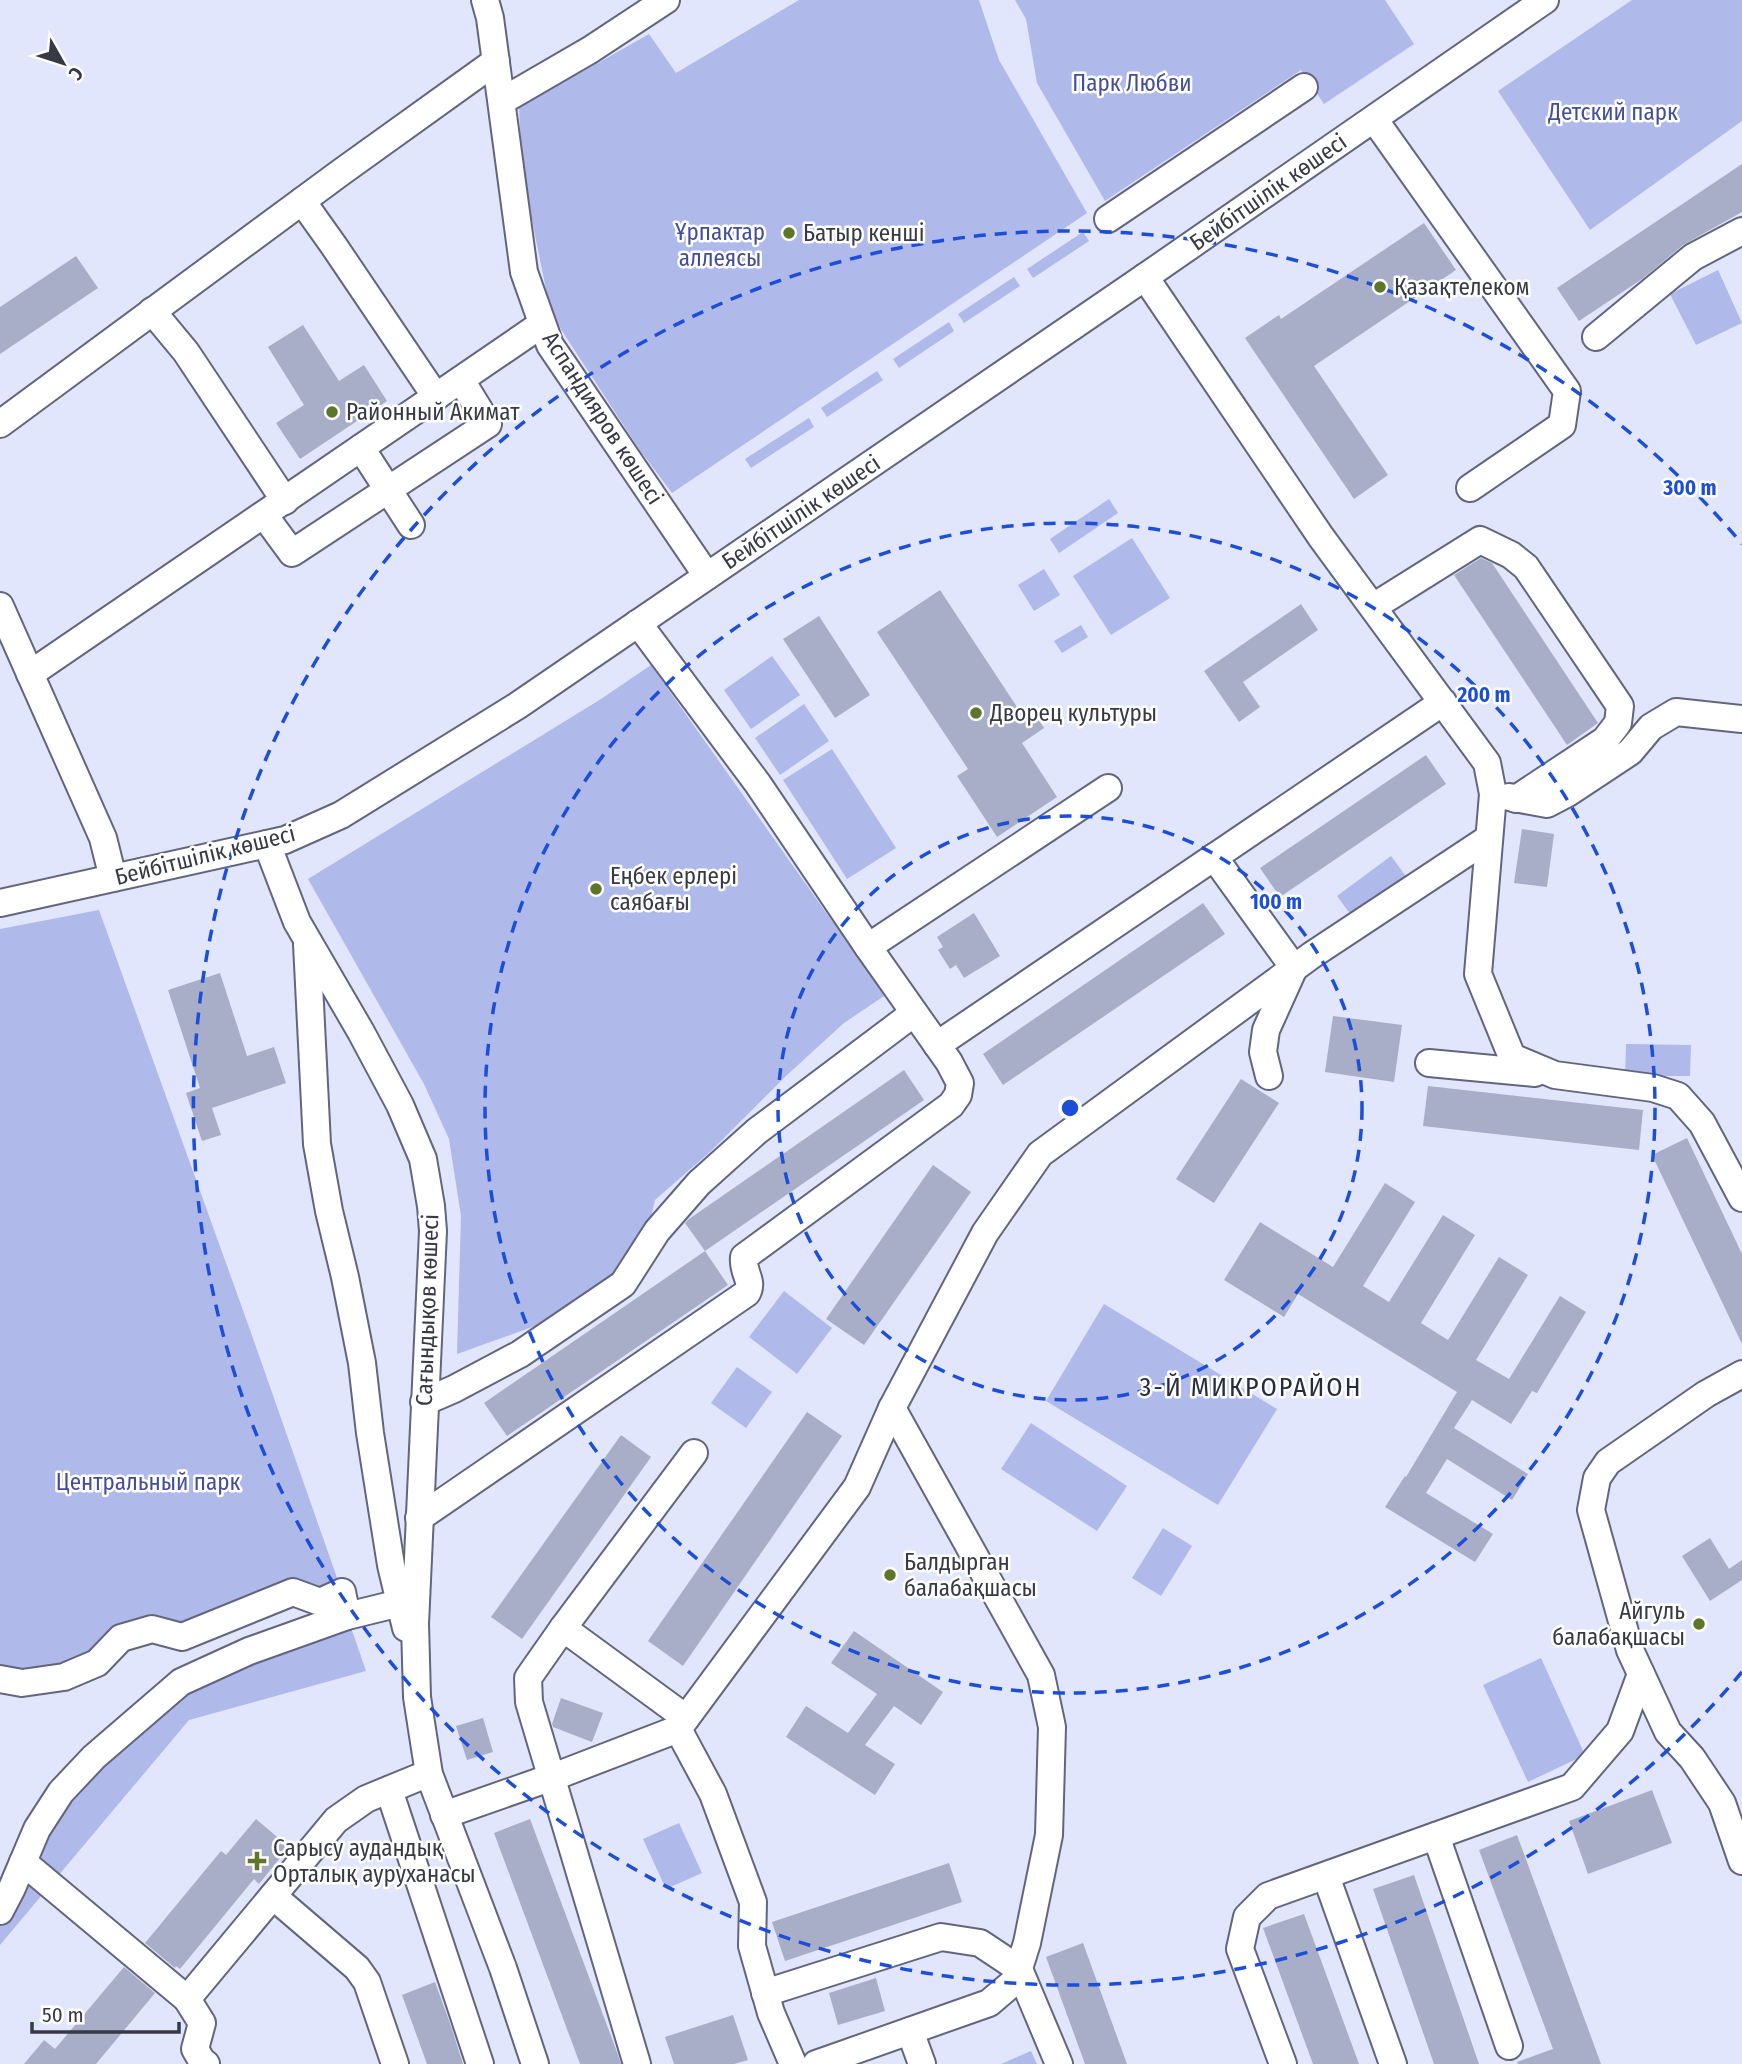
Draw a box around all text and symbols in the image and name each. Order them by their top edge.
north arrow [28,28,98,98]
text: С [64,62,88,85]
park label: Парк Любви [1072,69,1192,97]
park label: Детский парк [1547,98,1678,126]
street label: Бейбітшілік көшесі [1184,127,1352,257]
park label: Ұрпактар аллеясы [675,218,765,272]
place label: Батыр кенші [803,219,925,247]
marker: Батыр кенші [781,225,797,241]
place label: Қазақтелеком [1394,273,1530,301]
marker: Қазақтелеком [1372,279,1388,295]
street label: Аспандияров көшесі [537,326,669,510]
place label: Районный Акимат [346,398,520,426]
marker: Районный Акимат [324,404,340,420]
street label: Бейбітшілік көшесі [716,449,886,575]
text: 300 m [1662,475,1717,501]
text: 200 m [1456,682,1511,708]
place label: Дворец культуры [989,699,1157,727]
marker: Дворец культуры [968,705,984,721]
street label: Бейбітшілік көшесі [112,819,298,891]
place label: Еңбек ерлері саябағы [610,862,737,916]
marker: Еңбек ерлері саябағы [588,881,604,897]
text: 100 m [1250,889,1302,915]
centre of rings [1058,1096,1082,1120]
street label: Сағындықов көшесі [410,1214,444,1406]
district label: 3-Й МИКРОРАЙОН [1140,1372,1362,1403]
park label: Центральный парк [56,1468,240,1496]
place label: Балдырган балабақшасы [904,1548,1037,1602]
marker: Балдырган балабақшасы [882,1567,898,1583]
place label: Айгуль балабақшасы [1552,1597,1685,1651]
marker: Айгуль балабақшасы [1691,1616,1707,1632]
place label: Сарысу аудандық Орталық ауруханасы [273,1834,476,1888]
marker: Сарысу аудандық Орталық ауруханасы [247,1851,267,1871]
scale bar [32,1990,178,2034]
text: 50 m [42,2002,84,2028]

